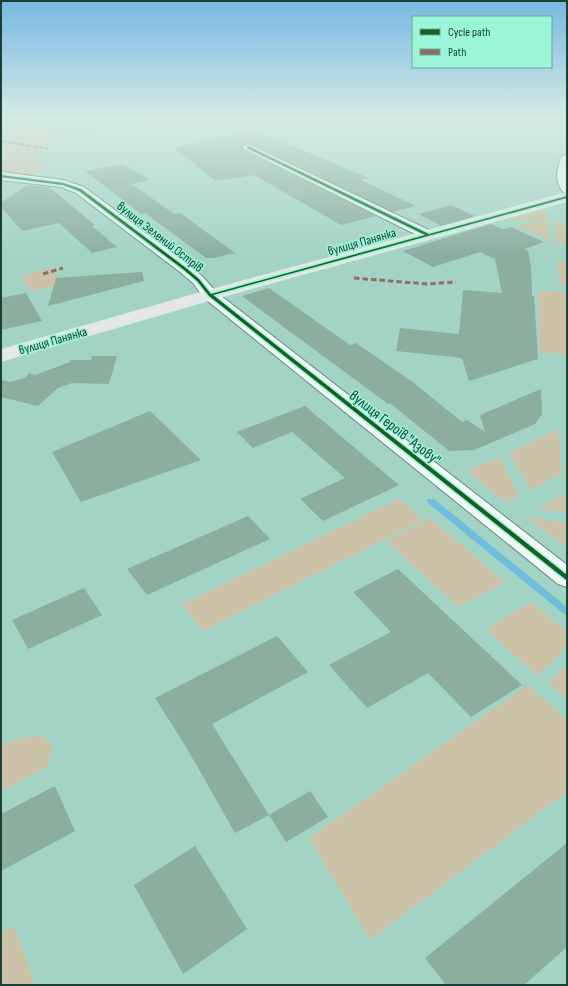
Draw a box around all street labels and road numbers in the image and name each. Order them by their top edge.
street label: вулиця Зелений Острів [114,198,206,276]
street label: вулиця Панянка [326,225,398,259]
street label: вулиця Панянка [17,324,89,358]
street label: вулиця Героїв "Азову" [345,386,445,470]

